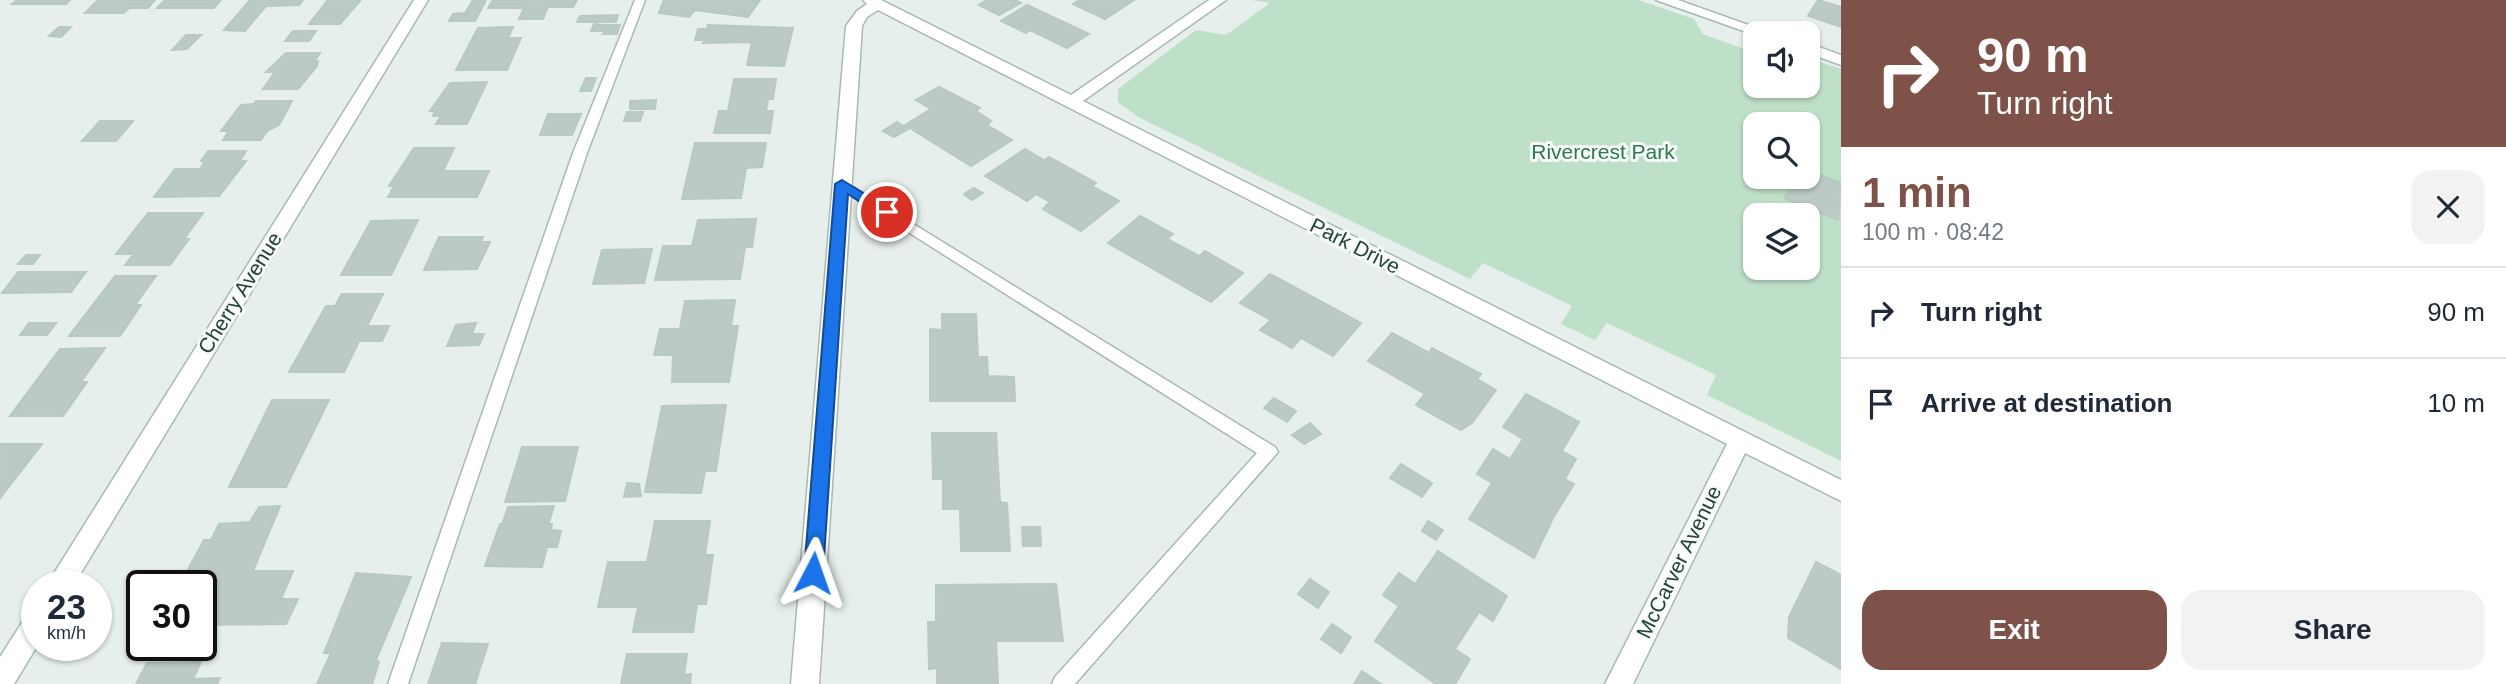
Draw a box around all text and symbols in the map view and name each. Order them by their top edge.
map controls [1743,21,1820,280]
button: sound [1743,21,1820,98]
icon: right [1862,28,1953,119]
text: 90 m [1977,28,2089,82]
text: Turn right [1977,85,2113,121]
button: search [1743,112,1820,189]
park label: Rivercrest Park [1531,140,1675,163]
text: 1 min [1862,169,1972,216]
button: close [2411,170,2485,244]
pin [857,182,917,242]
icon: arrive [868,193,906,231]
button: layers [1743,203,1820,280]
street label: Park Drive [1306,213,1404,278]
text: 100 m · 08:42 [1862,219,2004,245]
street label: Cherry Avenue [193,228,286,358]
icon: right [1862,294,1900,332]
text: Turn right [1921,297,2042,327]
text: 90 m [2427,297,2485,327]
icon: arrive [1862,385,1900,423]
text: Arrive at destination [1921,388,2172,418]
text: 10 m [2427,388,2485,418]
street label: McCarver Avenue [1632,482,1725,642]
position arrow [776,536,850,610]
speed limit sign: 30 [126,570,217,661]
text: 23 [47,587,86,626]
button: Exit [1862,590,2167,670]
button: Share [2181,590,2485,670]
text: km/h [47,623,86,643]

